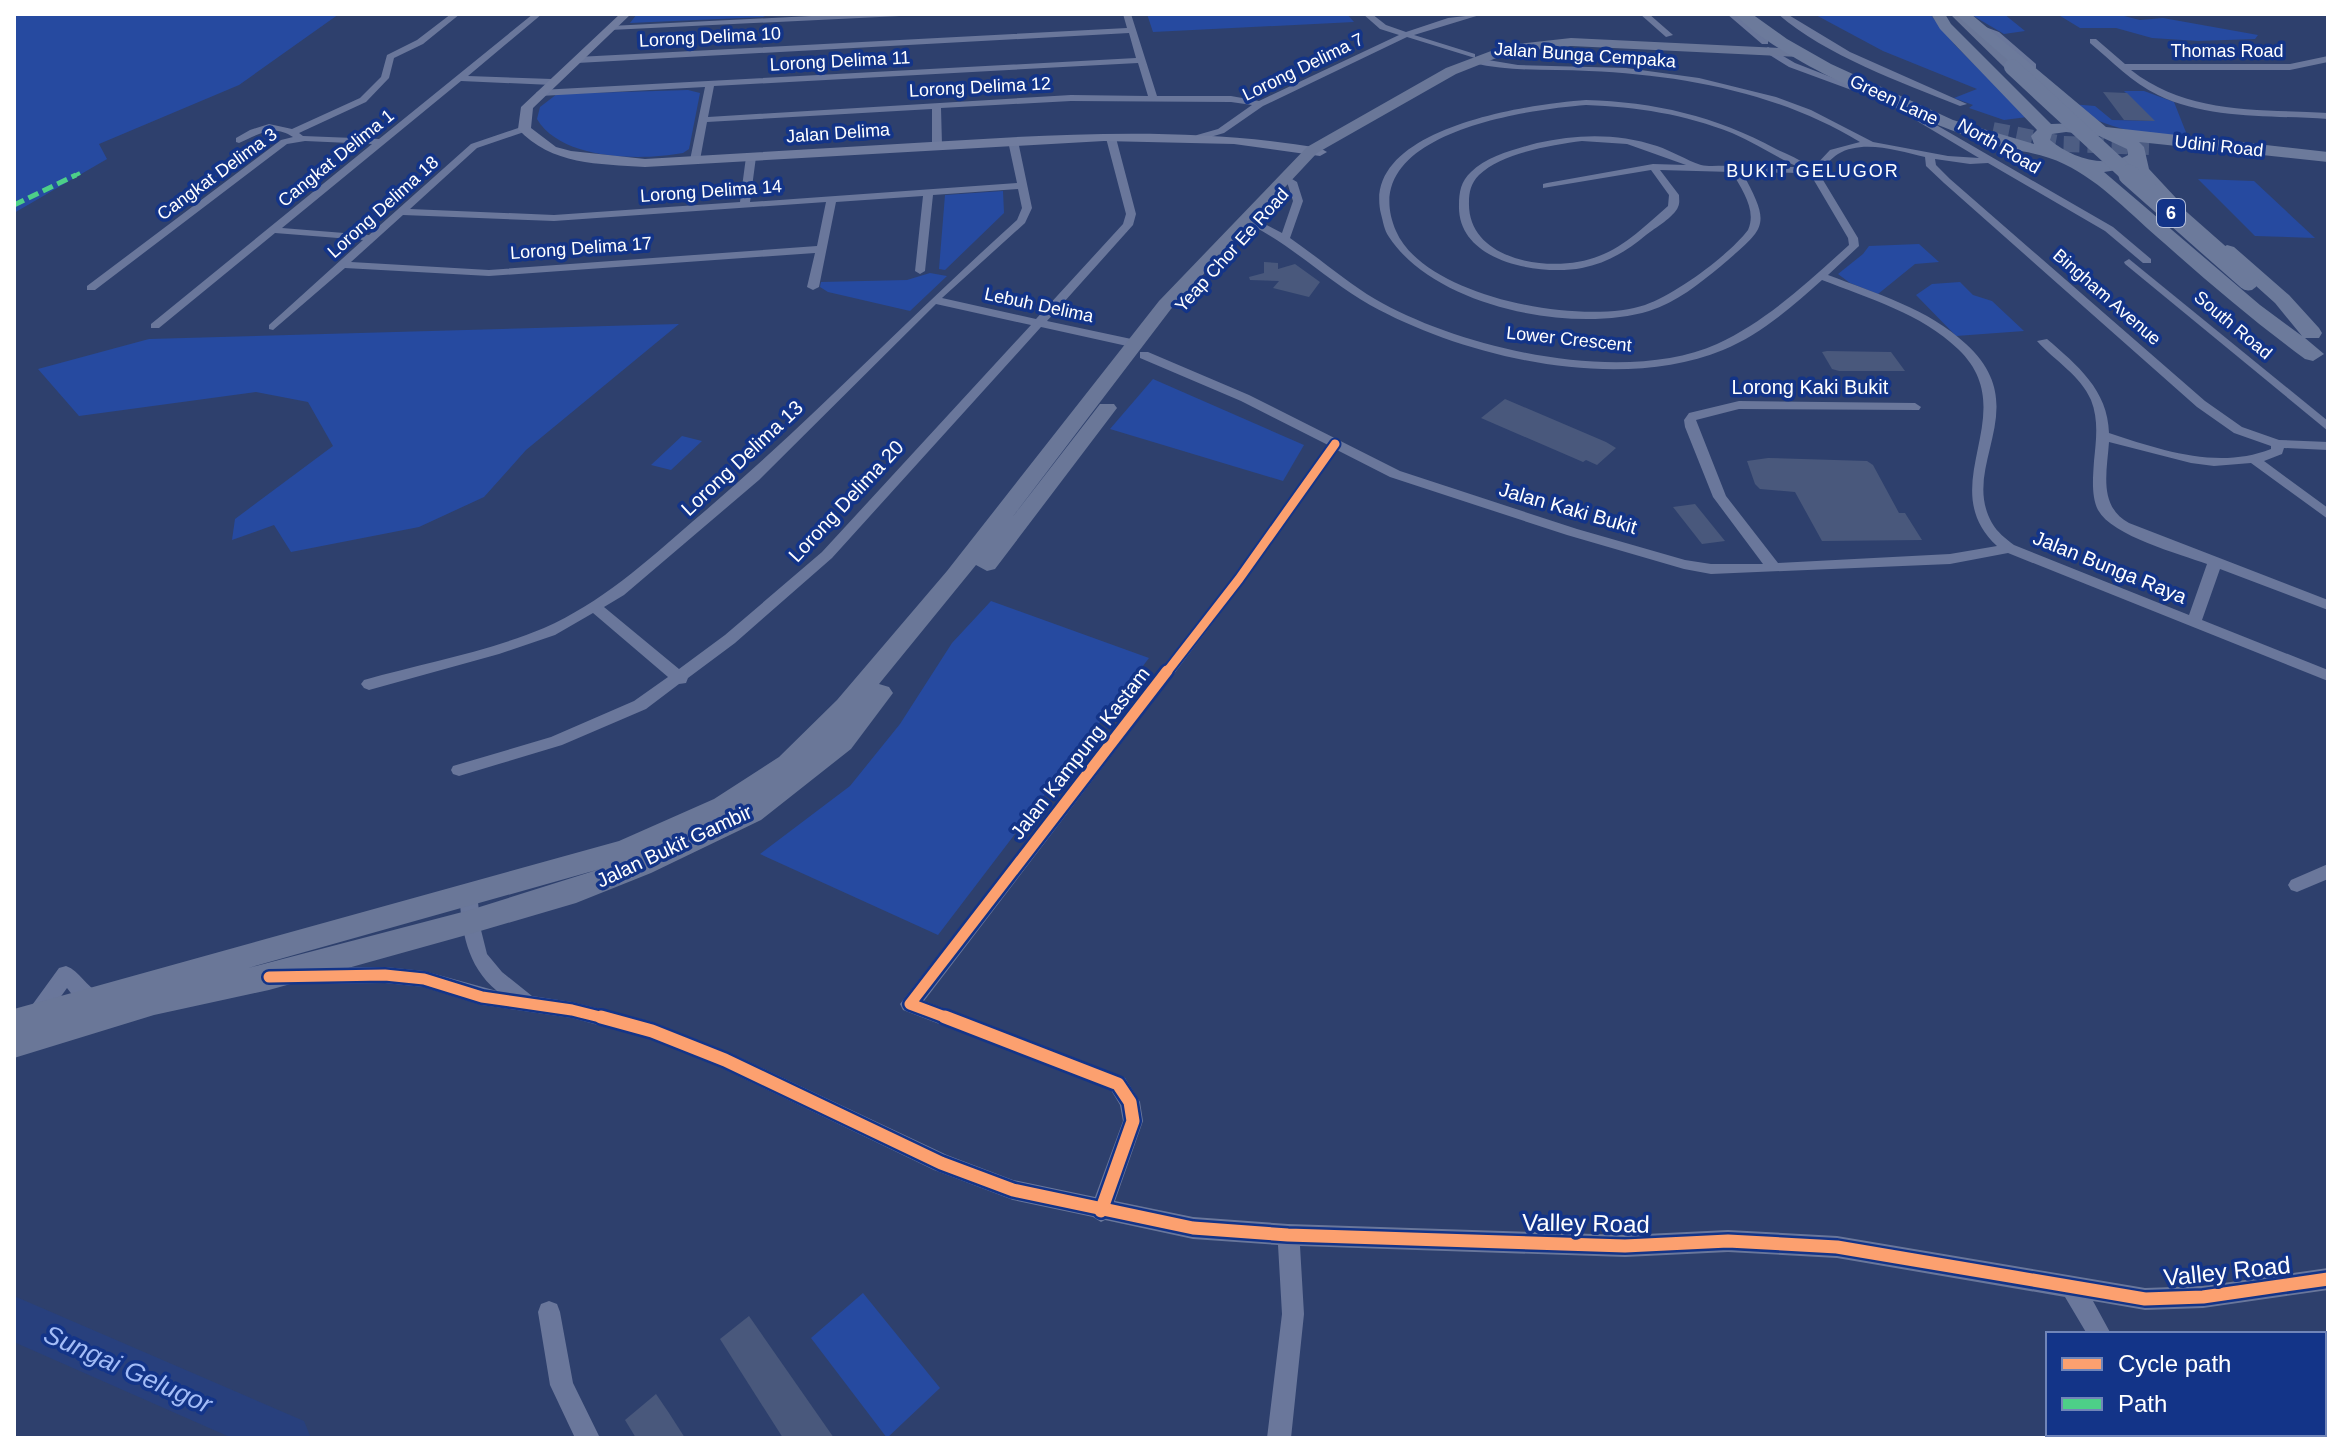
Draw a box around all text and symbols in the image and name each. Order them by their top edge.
street label: Lorong Delima 10 [639,23,781,51]
street label: Lorong Delima 7 [1239,29,1367,105]
street label: Jalan Bunga Cempaka [1493,39,1678,71]
street label: Thomas Road [2170,41,2284,61]
street label: Lorong Delima 11 [769,47,911,75]
street label: Green Lane [1847,71,1941,129]
street label: Lorong Delima 12 [909,73,1051,101]
street label: Cangkat Delima 1 [274,105,398,211]
street label: North Road [1954,114,2044,178]
street label: Jalan Delima [785,119,892,147]
street label: Cangkat Delima 3 [153,124,281,224]
street label: Udini Road [2174,131,2264,161]
street label: Lorong Delima 18 [324,152,442,262]
district label: BUKIT GELUGOR [1726,161,1900,181]
street label: Lorong Delima 14 [639,176,783,206]
street label: Yeap Chor Ee Road [1171,184,1293,316]
road number: 6 [2157,199,2185,227]
street label: Lorong Delima 17 [509,233,653,263]
street label: Bingham Avenue [2049,245,2165,349]
street label: Lebuh Delima [983,284,1096,327]
street label: South Road [2190,287,2276,363]
street label: Lower Crescent [1505,322,1633,356]
street label: Lorong Kaki Bukit [1732,376,1889,398]
street label: Lorong Delima 13 [677,396,807,520]
street label: Lorong Delima 20 [784,436,908,566]
street label: Jalan Kaki Bukit [1497,478,1640,538]
street label: Jalan Bunga Raya [2030,526,2191,608]
street label: Jalan Kampung Kastam [1006,663,1154,843]
street label: Jalan Bukit Gambir [593,800,756,892]
street label: Valley Road [1522,1208,1650,1238]
street label: Valley Road [2162,1251,2292,1291]
water label: Sungai Gelugor [39,1319,218,1420]
legend [2046,1332,2326,1436]
text: Cycle path [2118,1350,2231,1377]
text: Path [2118,1390,2167,1417]

